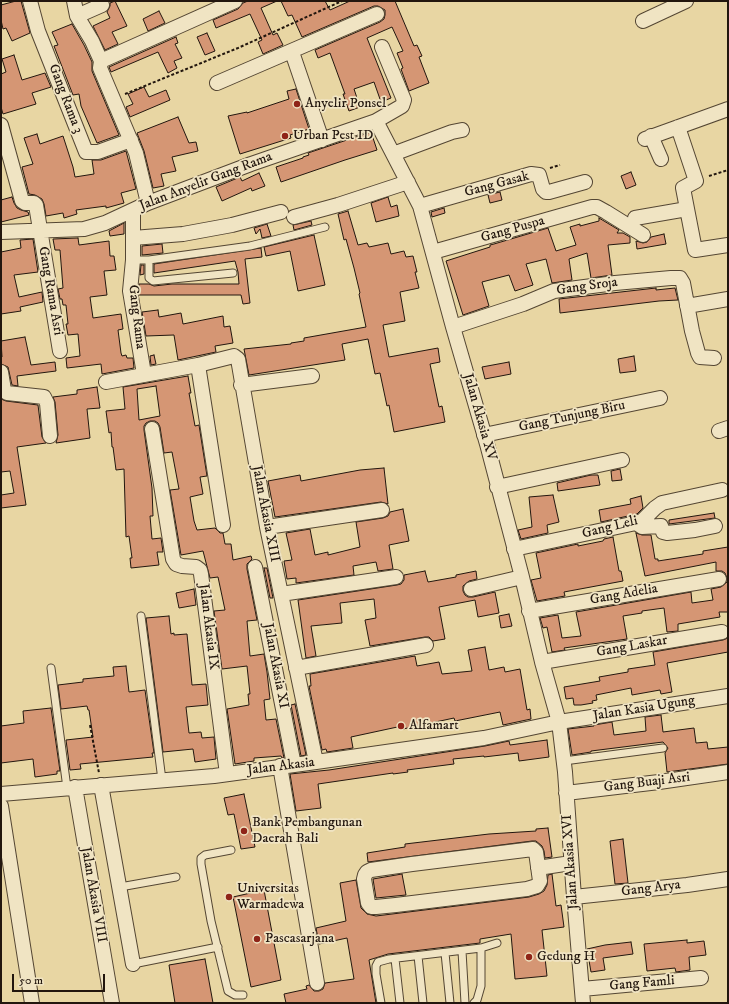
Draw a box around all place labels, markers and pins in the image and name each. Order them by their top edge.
place label: Anyelir Ponsel [305,96,386,112]
marker: Anyelir Ponsel [292,99,302,109]
place label: Urban Pest ID [293,128,374,144]
marker: Urban Pest ID [280,131,290,141]
place label: Alfamart [409,718,459,734]
marker: Alfamart [396,721,406,731]
place label: Bank Pembangunan Daerah Bali [252,815,362,848]
marker: Bank Pembangunan Daerah Bali [239,826,249,836]
place label: Universitas Warmadewa [237,881,304,914]
marker: Universitas Warmadewa [224,892,234,902]
place label: Pascasarjana [265,931,334,947]
marker: Pascasarjana [252,934,262,944]
place label: Gedung H [537,949,595,965]
marker: Gedung H [524,952,534,962]

